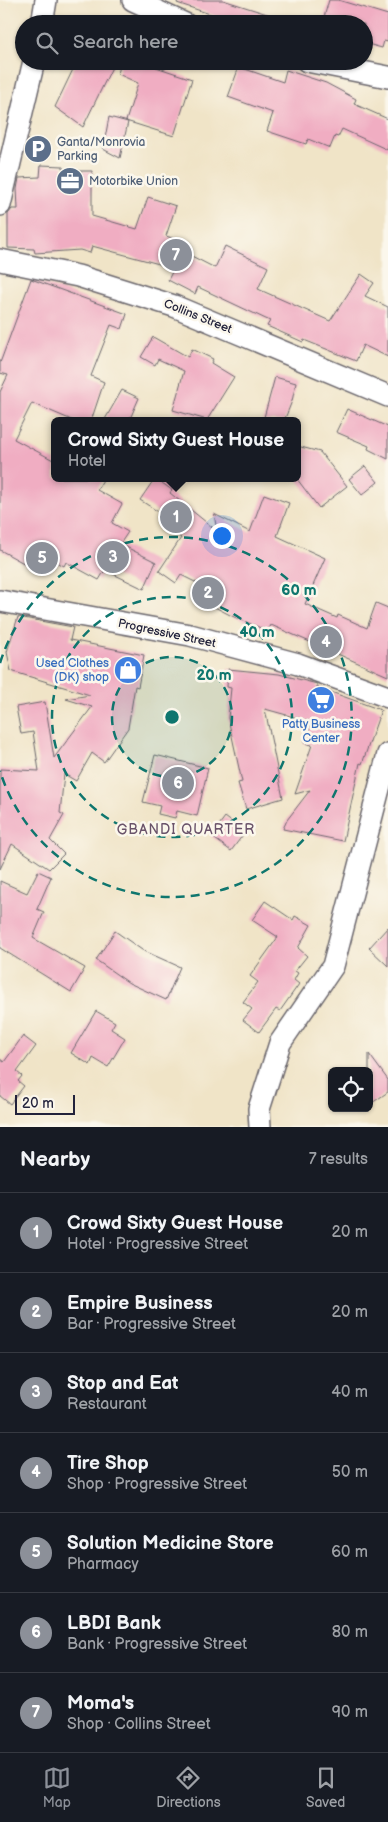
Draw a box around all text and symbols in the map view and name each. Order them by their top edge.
search box [15,15,373,70]
icon: search [33,29,61,57]
text: Search here [73,31,178,54]
parking icon: Ganta/Monrovia Parking [23,134,53,164]
place label: Ganta/Monrovia Parking [57,135,145,164]
office icon: Motorbike Union [55,166,85,196]
place label: Motorbike Union [89,174,178,189]
pin: 7 [160,236,192,274]
street label: Collins Street [162,296,234,337]
popup [51,417,301,482]
text: Crowd Sixty Guest House [68,429,284,452]
text: Hotel [68,452,106,471]
pin: 1 [160,498,192,536]
your location [209,523,235,549]
pin: 3 [97,538,129,576]
pin: 5 [26,539,58,577]
pin: 2 [192,574,224,612]
text: 60 m [281,581,317,600]
street label: Progressive Street [117,616,217,651]
text: 40 m [239,623,275,642]
pin: 4 [310,623,342,661]
shop icon: Used Clothes (DK) shop [113,655,143,685]
place label: Used Clothes (DK) shop [36,656,109,685]
text: 20 m [197,666,232,685]
supermarket icon: Patty Business Center [306,685,336,715]
centre of rings [163,708,181,726]
place label: Patty Business Center [282,717,360,746]
pin: 6 [162,764,194,802]
district label: GBANDI QUARTER [117,821,255,838]
map controls [328,1067,373,1112]
button: locate [328,1067,373,1112]
scale bar [15,1092,75,1115]
text: 20 m [22,1095,54,1112]
text: Nearby [20,1147,90,1172]
text: 7 results [309,1150,368,1169]
text: Crowd Sixty Guest House [67,1212,283,1235]
text: 1 [33,1223,39,1242]
text: 20 m [332,1223,368,1242]
text: Hotel · Progressive Street [67,1235,248,1254]
text: Empire Business [67,1292,213,1315]
text: 2 [31,1303,41,1322]
text: 20 m [332,1303,368,1322]
text: Bar · Progressive Street [67,1315,236,1334]
text: Stop and Eat [67,1372,178,1395]
text: 3 [31,1383,41,1402]
text: 40 m [331,1383,368,1402]
text: Restaurant [67,1395,147,1414]
text: Tire Shop [67,1452,149,1475]
text: 4 [31,1463,41,1482]
text: 50 m [332,1463,368,1482]
text: Shop · Progressive Street [67,1475,247,1494]
text: Solution Medicine Store [67,1532,274,1555]
text: 5 [31,1543,41,1562]
text: 60 m [331,1543,368,1562]
text: Pharmacy [67,1555,139,1574]
text: LBDI Bank [67,1612,161,1635]
text: 6 [31,1623,41,1642]
text: 80 m [332,1623,368,1642]
text: Bank · Progressive Street [67,1635,247,1654]
text: Moma's [67,1692,134,1715]
text: 7 [32,1703,40,1722]
text: 90 m [332,1703,368,1722]
text: Shop · Collins Street [67,1715,211,1734]
tab: Map [43,1764,71,1811]
tab: Directions [156,1764,221,1811]
tab: Saved [306,1764,345,1811]

